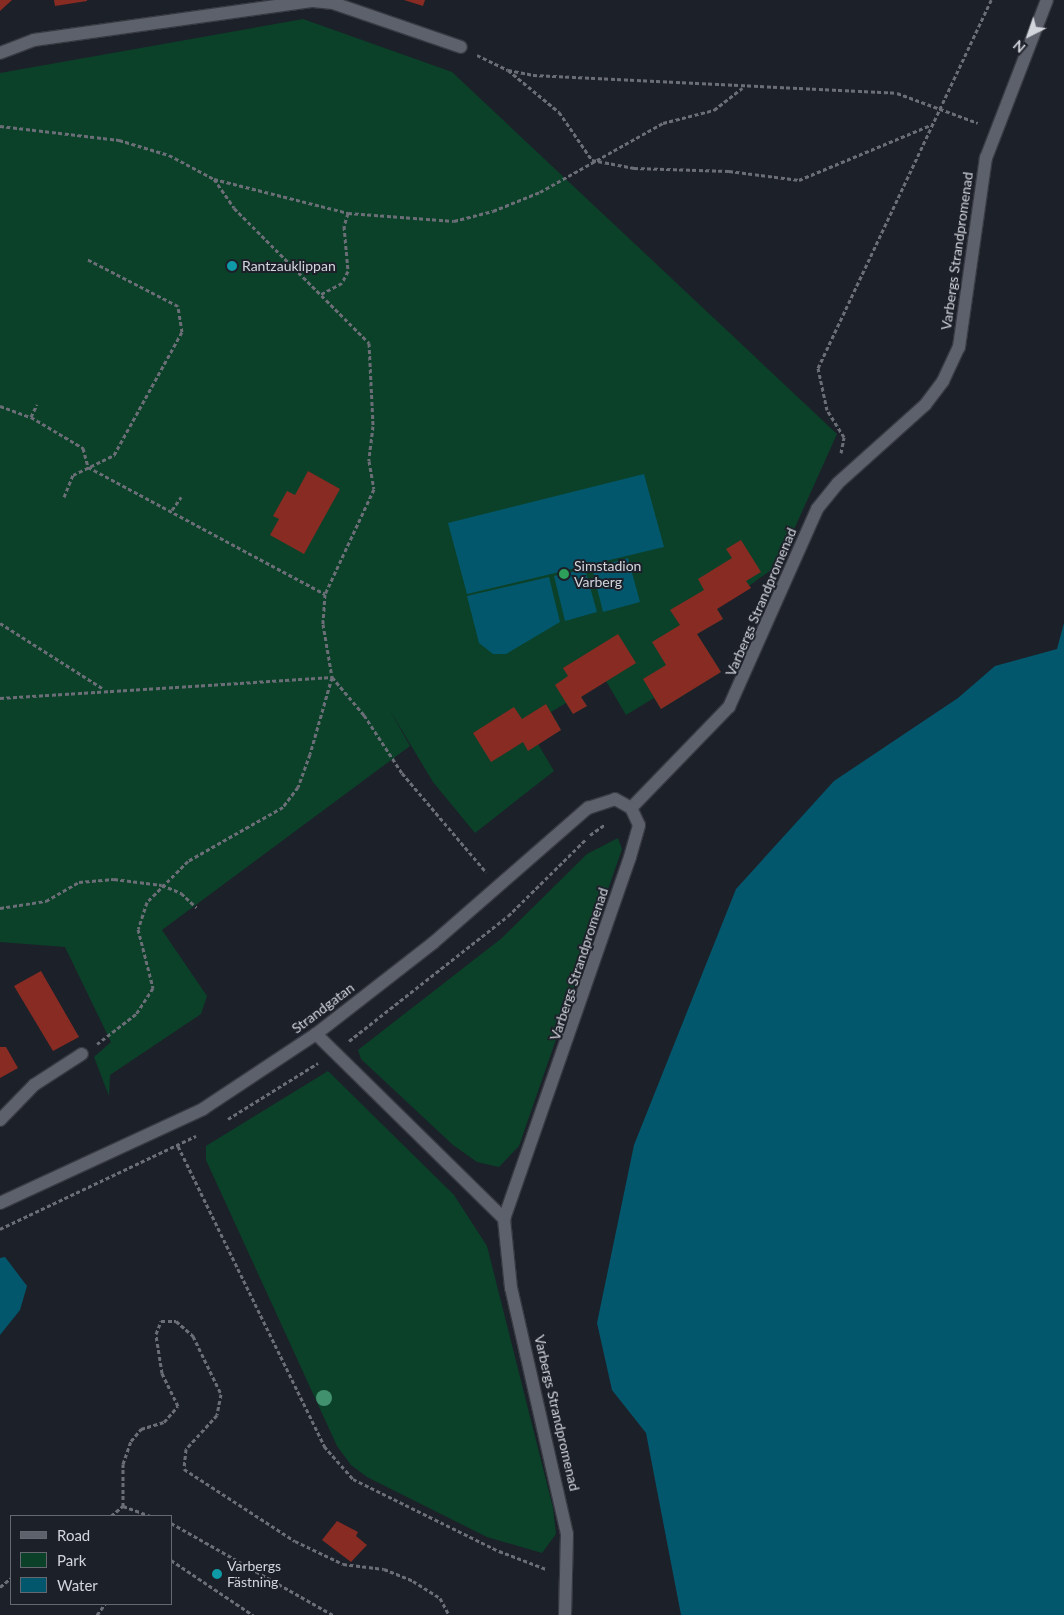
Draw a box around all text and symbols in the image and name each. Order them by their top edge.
north arrow [1004,10,1054,60]
text: N [1009,37,1028,57]
street label: Varbergs Strandpromenad [938,171,976,331]
place label: Rantzauklippan [242,258,336,274]
marker: Rantzauklippan [226,260,238,272]
street label: Varbergs Strandpromenad [722,525,800,679]
place label: Simstadion Varberg [574,558,641,590]
marker: Simstadion Varberg [558,568,570,580]
street label: Varbergs Strandpromenad [546,886,612,1042]
street label: Strandgatan [288,979,358,1037]
street label: Varbergs Strandpromenad [531,1333,583,1493]
legend [10,1515,172,1605]
text: Road [57,1526,90,1544]
text: Park [57,1551,86,1569]
place label: Varbergs Fästning [227,1558,281,1590]
marker: Varbergs Fästning [211,1568,223,1580]
text: Water [57,1576,98,1594]

